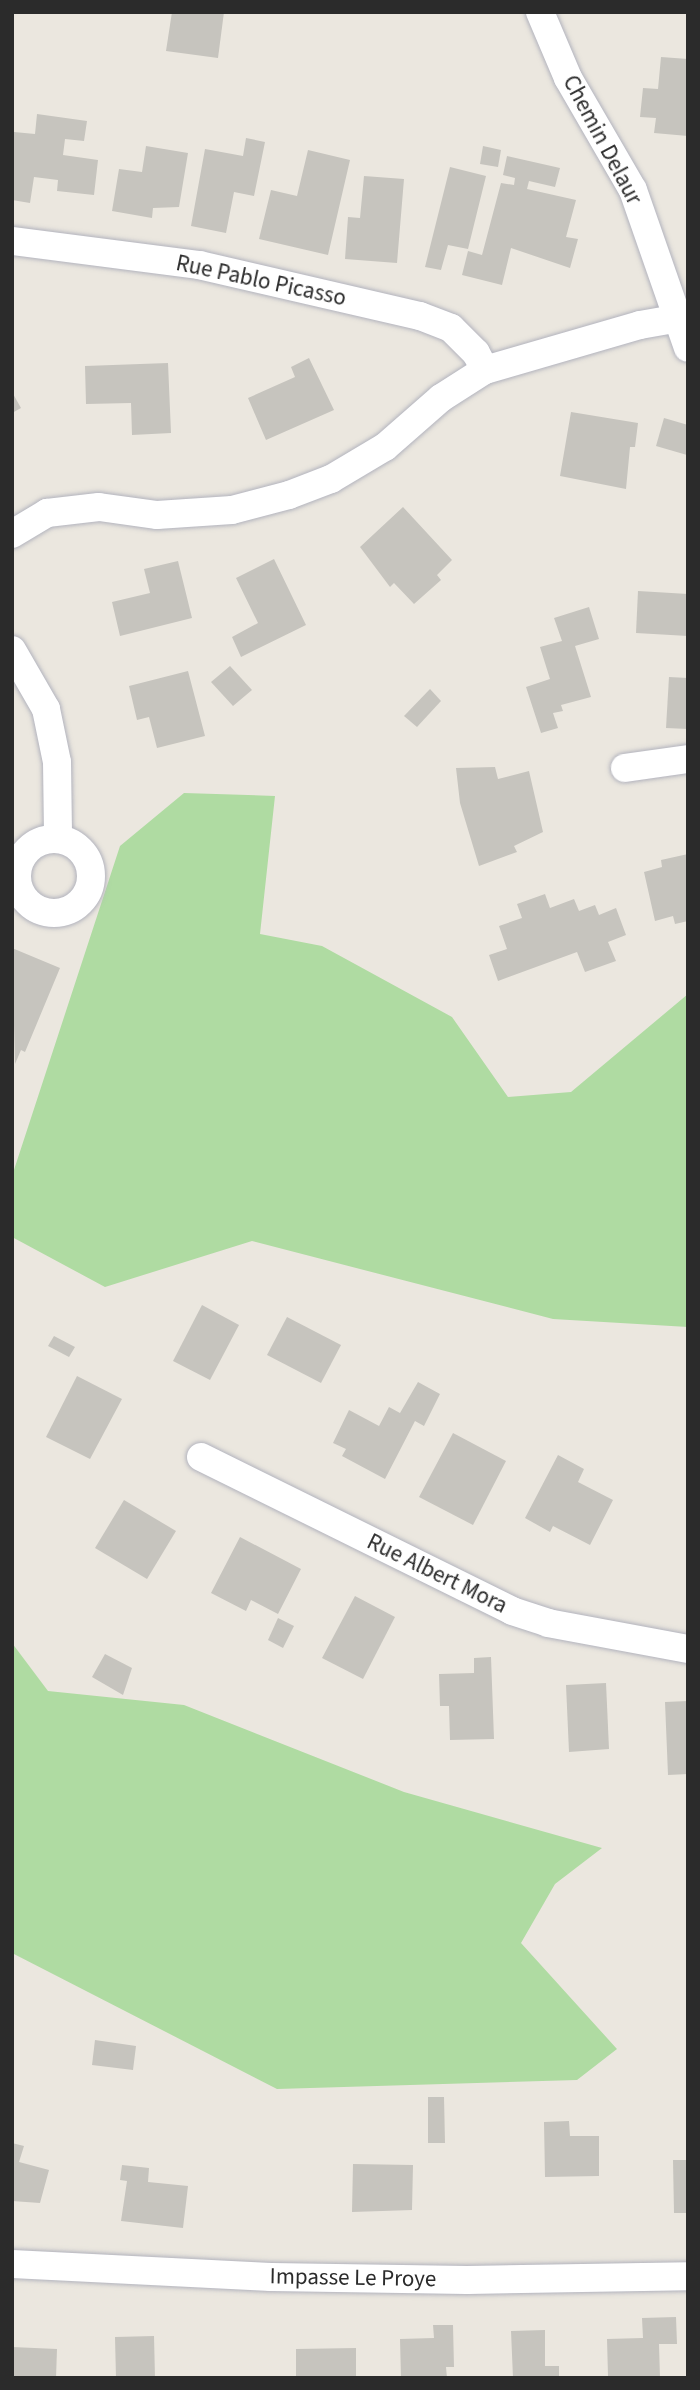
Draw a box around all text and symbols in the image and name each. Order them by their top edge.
street label: Chemin Delaur [556,71,648,209]
street label: Rue Pablo Picasso [173,250,349,312]
street label: Rue Albert Mora [362,1528,512,1620]
street label: Impasse Le Proye [269,2263,437,2293]

